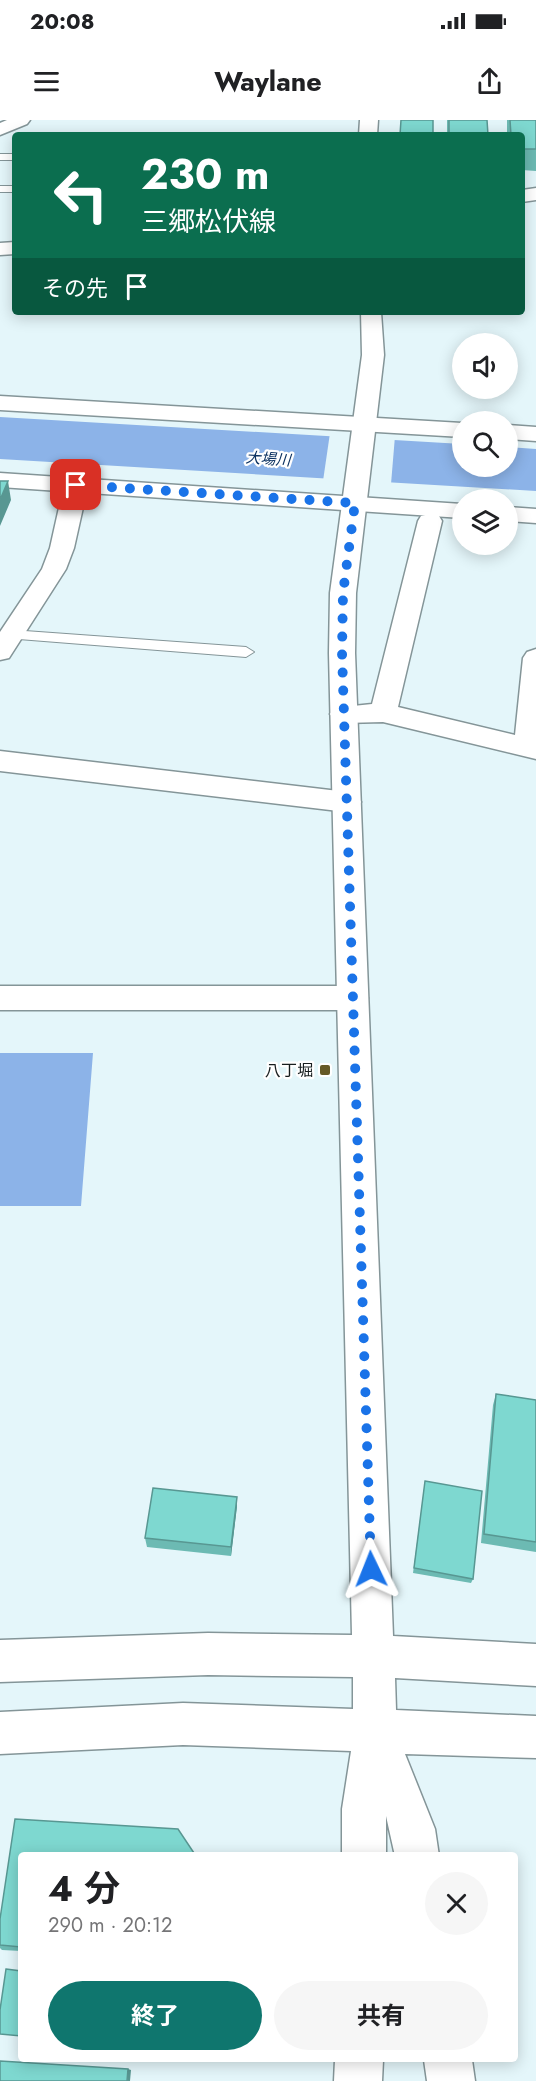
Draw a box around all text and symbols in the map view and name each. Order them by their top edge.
text: 20:08 [30,5,94,37]
text: Waylane [214,62,322,101]
icon: menu [30,65,63,98]
icon: share [473,65,506,98]
text: 230 m [141,144,269,205]
icon: left [42,156,120,234]
text: 三郷松伏線 [141,202,276,241]
icon: arrive [120,270,153,303]
text: その先 [42,272,108,304]
map controls [452,333,518,555]
button: sound [452,333,518,399]
button: search [452,411,518,477]
water label: 大場川 [245,446,293,472]
pin [50,459,101,510]
icon: arrive [59,468,92,501]
button: layers [452,489,518,555]
place label: 八丁堀 [265,1059,313,1082]
marker: 八丁堀 [318,1063,332,1077]
position arrow [339,1537,403,1601]
text: 4 分 [48,1862,120,1914]
button: close [425,1872,488,1935]
text: 290 m · 20:12 [48,1911,172,1940]
button: 終了 [48,1981,262,2050]
button: 共有 [274,1981,488,2050]

